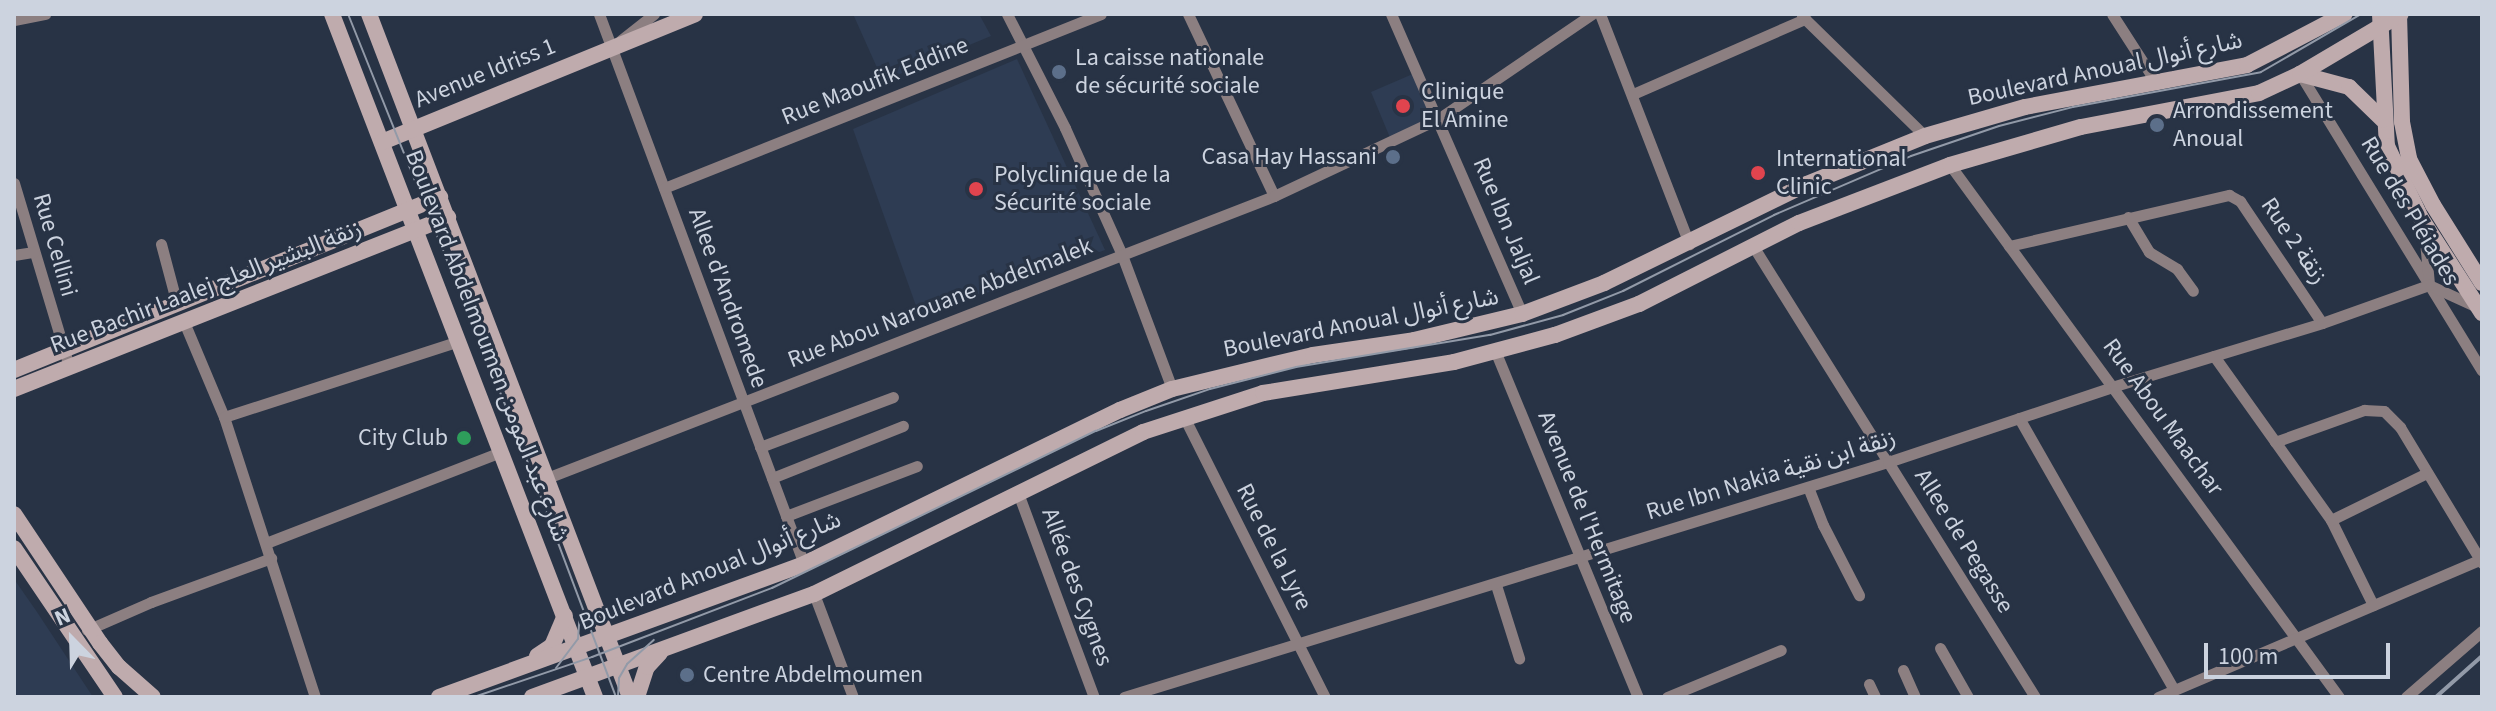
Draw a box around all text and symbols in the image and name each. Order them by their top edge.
street label: Boulevard Anoual شارع أنوال [1965,26,2245,112]
street label: Rue Maoufik Eddine [778,30,972,132]
street label: Avenue Idriss 1 [410,32,560,114]
place label: La caisse nationale de sécurité sociale [1075,44,1264,100]
marker: La caisse nationale de sécurité sociale [1050,63,1068,81]
place label: Clinique El Amine [1421,78,1508,134]
marker: Clinique El Amine [1392,95,1414,117]
place label: Arrondissement Anoual [2173,97,2333,153]
marker: Arrondissement Anoual [2148,116,2166,134]
street label: Rue des Pléiades [2354,131,2466,291]
place label: Casa Hay Hassani [1202,143,1377,171]
place label: International Clinic [1776,145,1907,201]
street label: Boulevard Abdelmoumen شارع عبد المومن [399,146,575,546]
marker: Casa Hay Hassani [1384,148,1402,166]
street label: Rue Ibn Jaljal [1466,153,1546,289]
place label: Polyclinique de la Sécurité sociale [994,161,1171,217]
marker: International Clinic [1747,162,1769,184]
marker: Polyclinique de la Sécurité sociale [965,178,987,200]
street label: Rue Cellini [27,190,83,300]
street label: Rue 2 زنقة [2255,192,2333,290]
street label: Allee d'Andromede [682,204,774,392]
street label: Rue Bachir Laalej زنقة البشير العلج [46,214,366,360]
street label: Rue Abou Narouane Abdelmalek [784,232,1096,374]
street label: Boulevard Anoual شارع أنوال [1221,282,1501,364]
street label: Rue Abou Maachar [2096,333,2230,501]
street label: Avenue de l'Hermitage [1531,407,1643,627]
street label: Rue Ibn Nakia زنقة ابن نقية [1643,423,1899,527]
place label: City Club [358,424,448,452]
marker: City Club [455,429,473,447]
street label: Allee de Pegasse [1908,464,2020,618]
street label: Rue de la Lyre [1230,479,1318,615]
street label: Allée des Cygnes [1035,504,1119,670]
street label: Boulevard Anoual شارع أنوال [575,505,845,637]
north arrow [32,599,112,679]
text: N [50,599,76,634]
scale bar [2208,627,2394,677]
text: 100 m [2218,639,2278,674]
place label: Centre Abdelmoumen [703,661,923,689]
marker: Centre Abdelmoumen [678,666,696,684]

